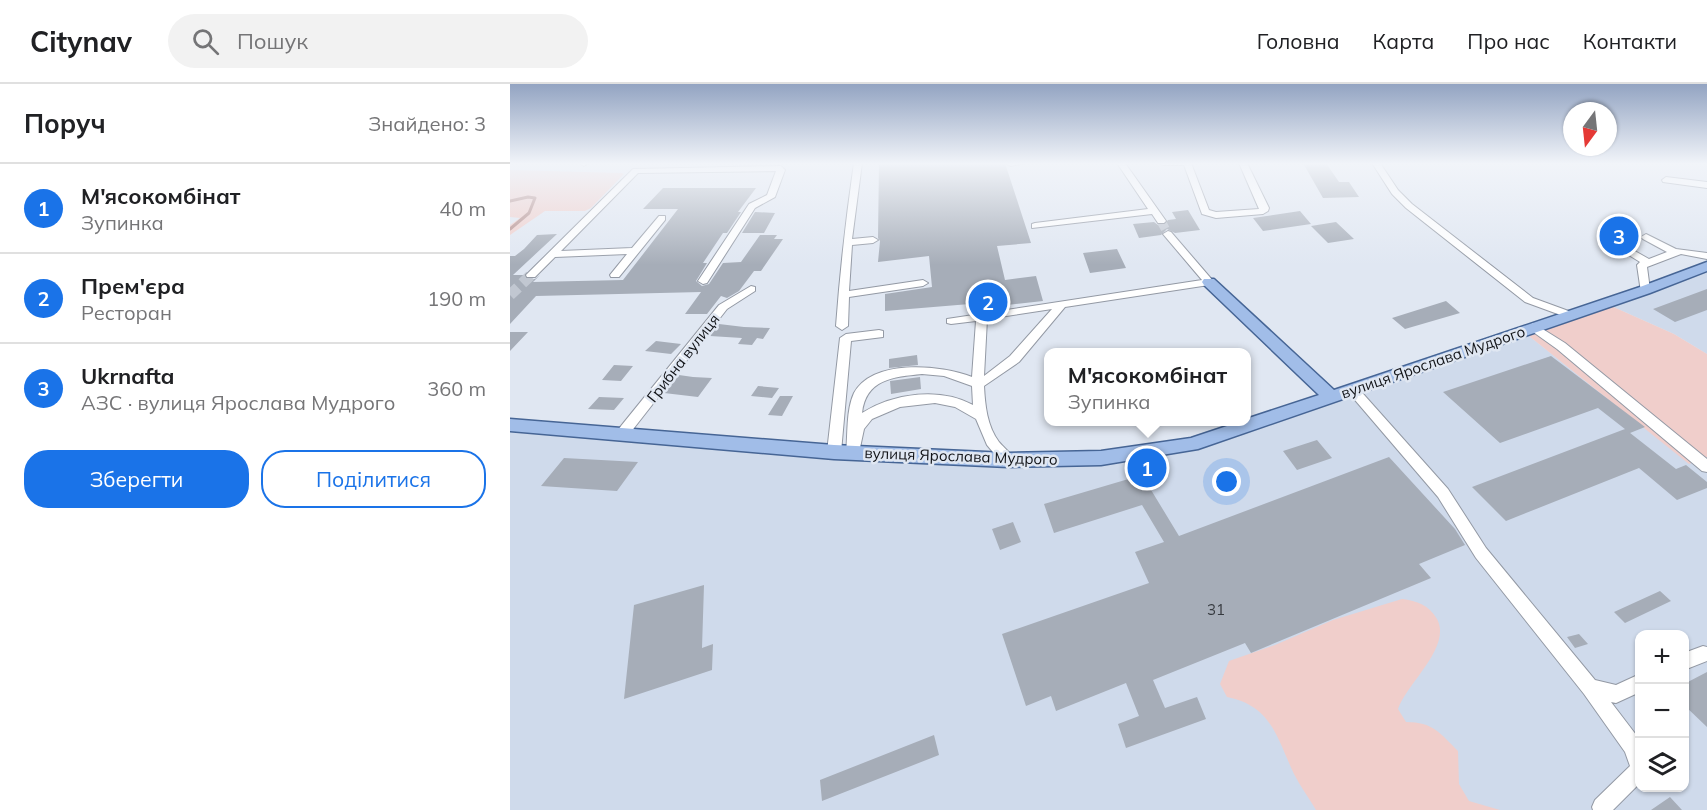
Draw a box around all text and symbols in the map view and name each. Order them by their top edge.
search box [168,14,588,68]
text: Citynav [30,24,132,59]
icon: search [189,25,222,58]
text: Пошук [237,27,308,55]
text: Головна [1257,28,1340,54]
text: Карта [1373,28,1434,54]
text: Про нас [1467,28,1550,54]
text: Контакти [1583,28,1677,54]
north arrow [1563,102,1617,156]
text: Поруч [24,107,106,140]
text: Знайдено: 3 [368,111,486,136]
text: М'ясокомбінат [81,182,240,210]
text: 1 [38,196,50,221]
text: 40 m [439,196,486,221]
text: Зупинка [81,210,164,235]
pin: 3 [1600,214,1638,258]
text: Прем'єра [81,272,185,300]
pin: 2 [968,280,1008,324]
text: 2 [38,286,50,311]
text: 190 m [427,286,486,311]
text: Ресторан [81,300,172,325]
street label: Грибна вулиця [643,310,723,406]
street label: вулиця Ярослава Мудрого [1338,322,1528,402]
popup [1044,348,1251,426]
text: М'ясокомбінат [1068,361,1227,389]
text: Ukrnafta [81,362,174,390]
text: 3 [38,376,50,401]
text: 360 m [427,376,486,401]
text: Зупинка [1068,389,1150,414]
text: АЗС · вулиця Ярослава Мудрого [81,390,395,415]
street label: вулиця Ярослава Мудрого [864,443,1058,469]
pin: 1 [1128,446,1166,490]
button: Зберегти [24,450,249,508]
button: Поділитися [261,450,486,508]
your location [1212,467,1241,496]
house number: 31 [1207,600,1225,619]
map controls [1635,630,1689,792]
button: + [1635,630,1689,684]
button: − [1635,684,1689,738]
button: layers [1635,738,1689,792]

